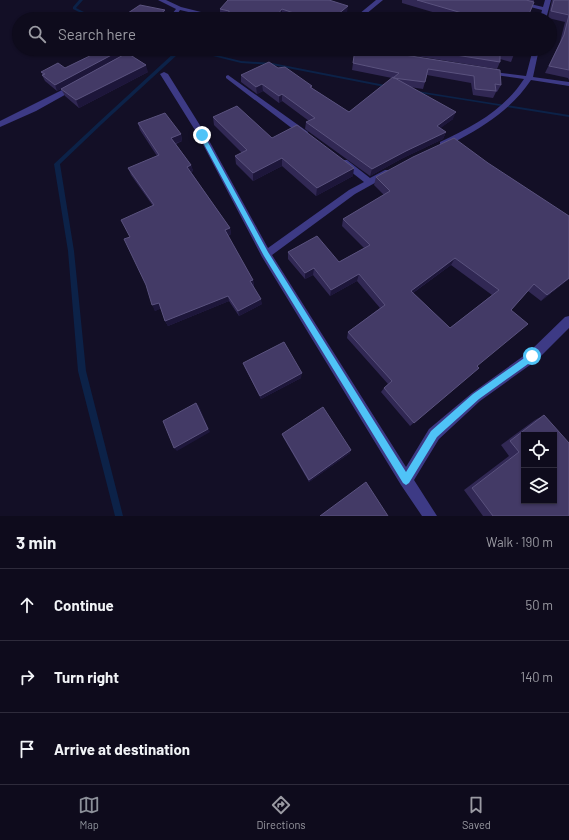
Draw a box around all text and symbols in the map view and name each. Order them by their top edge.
search box [12,12,557,56]
icon: search [26,23,48,45]
text: Search here [58,25,136,43]
route end [193,126,211,144]
route start [523,347,541,365]
map controls [521,432,557,504]
button: locate [521,432,557,468]
button: layers [521,468,557,504]
text: 3 min [16,532,56,552]
text: Walk · 190 m [486,534,553,550]
icon: ahead [16,594,38,616]
text: Continue [54,596,114,614]
text: 50 m [526,597,553,613]
icon: right [16,666,38,688]
text: Turn right [54,668,119,686]
text: 140 m [521,669,553,685]
icon: arrive [16,738,38,760]
text: Arrive at destination [54,740,190,758]
tab: Map [78,794,100,831]
tab: Directions [256,794,306,831]
tab: Saved [462,794,491,831]

